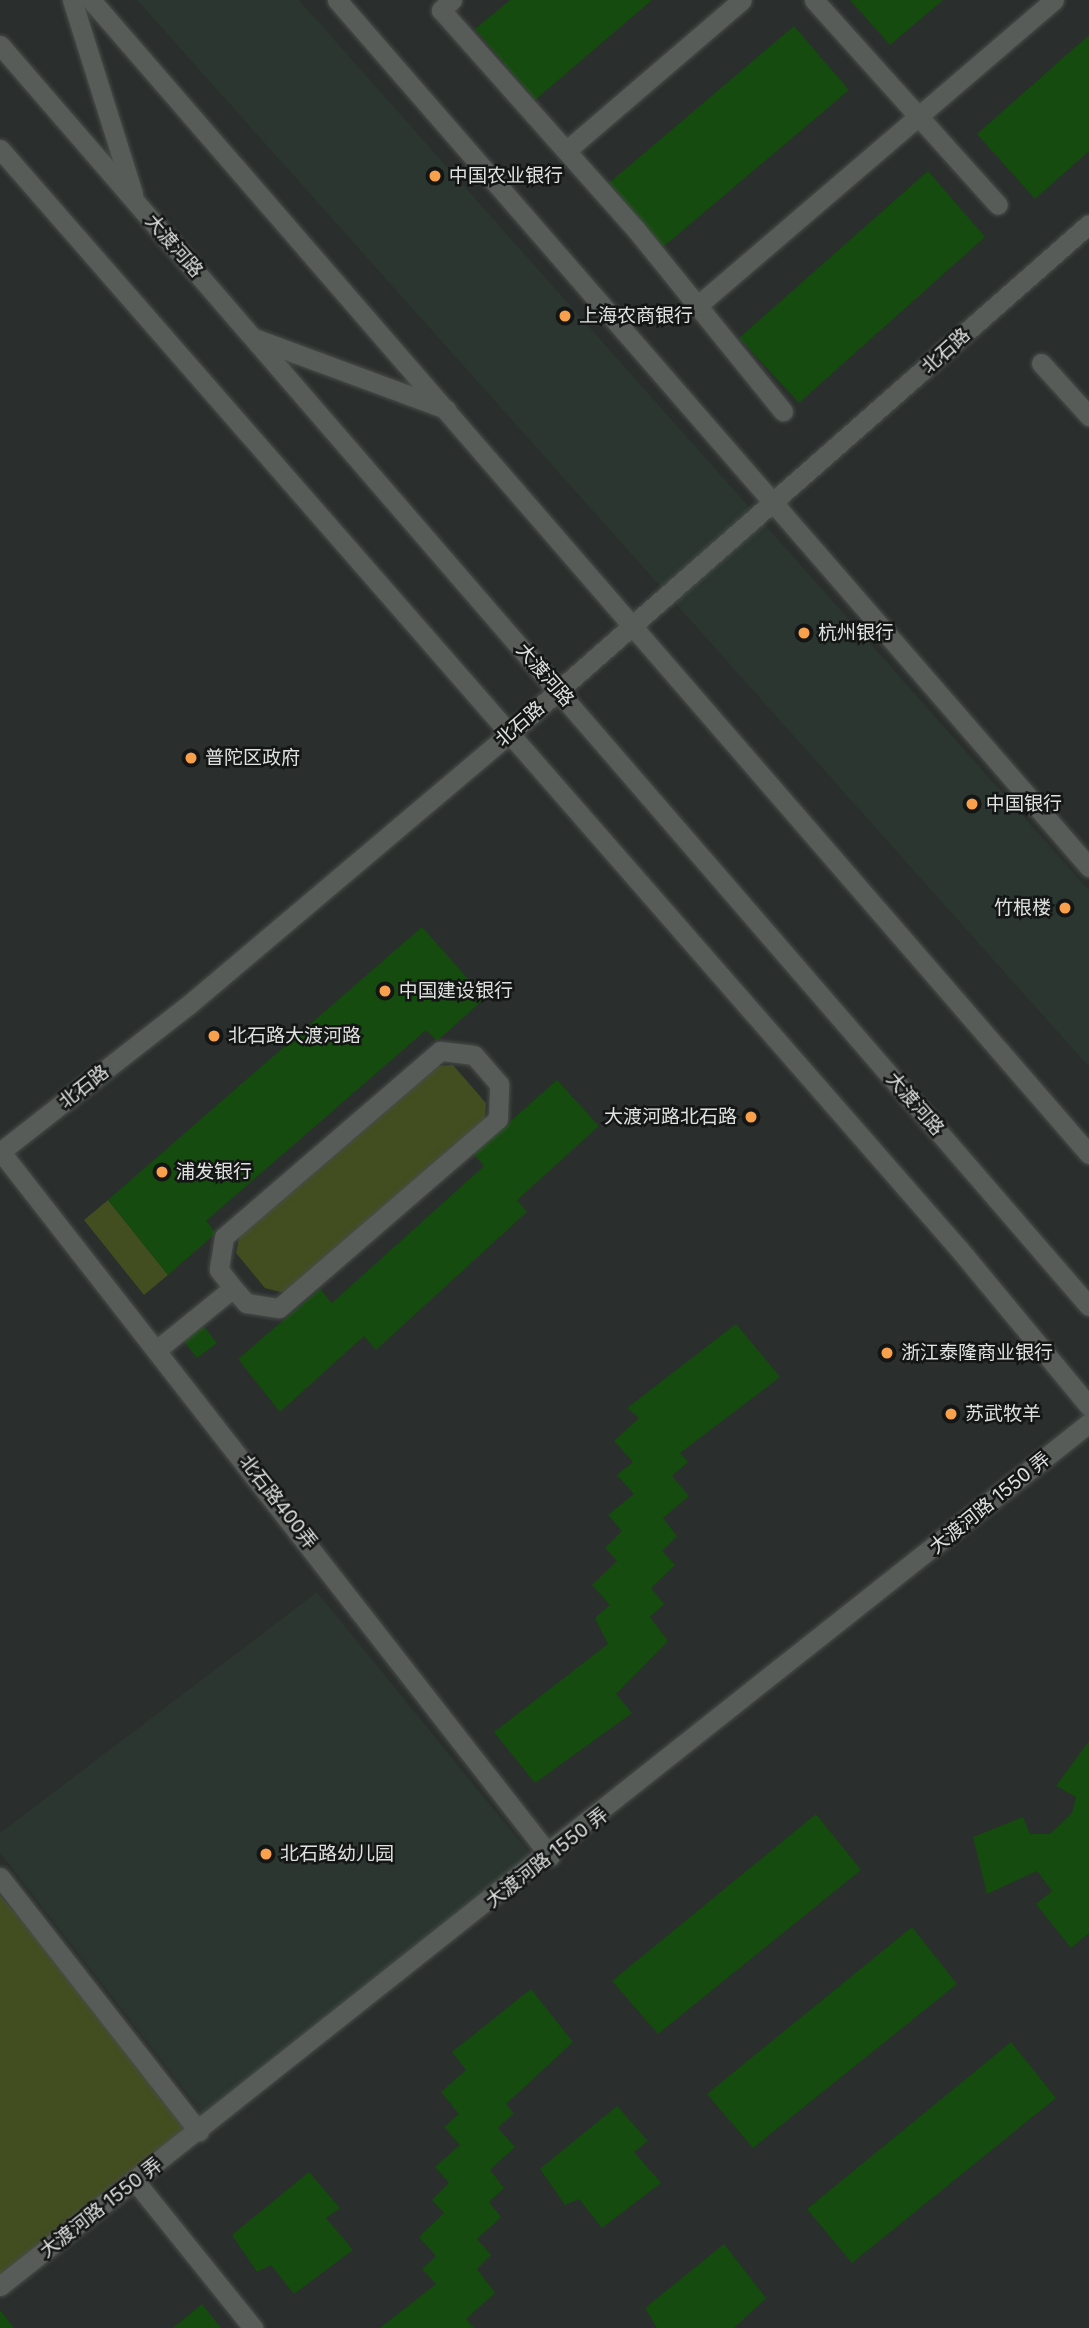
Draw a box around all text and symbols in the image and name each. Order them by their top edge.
place label: 中国农业银行 [449,165,563,187]
marker: 中国农业银行 [427,168,443,184]
street label: 大渡河路 [140,210,208,282]
place label: 上海农商银行 [579,305,693,327]
marker: 上海农商银行 [557,308,573,324]
street label: 北石路 [917,323,975,379]
place label: 杭州银行 [818,622,894,644]
marker: 杭州银行 [796,625,812,641]
street label: 大渡河路 [511,639,579,711]
street label: 北石路 [491,697,549,751]
place label: 普陀区政府 [205,747,300,769]
marker: 普陀区政府 [183,750,199,766]
place label: 中国银行 [986,793,1062,815]
marker: 中国银行 [964,796,980,812]
place label: 竹根楼 [994,897,1051,919]
marker: 竹根楼 [1057,900,1073,916]
place label: 中国建设银行 [399,980,513,1002]
marker: 中国建设银行 [377,983,393,999]
place label: 北石路大渡河路 [228,1025,361,1047]
marker: 北石路大渡河路 [206,1028,222,1044]
street label: 北石路 [55,1060,113,1114]
street label: 大渡河路 [881,1068,949,1140]
place label: 大渡河路北石路 [604,1106,737,1128]
marker: 大渡河路北石路 [743,1109,759,1125]
place label: 浦发银行 [176,1161,252,1183]
marker: 浦发银行 [154,1164,170,1180]
place label: 浙江泰隆商业银行 [901,1342,1053,1364]
marker: 浙江泰隆商业银行 [879,1345,895,1361]
place label: 苏武牧羊 [965,1403,1041,1425]
marker: 苏武牧羊 [943,1406,959,1422]
street label: 大渡河路 1550 弄 [925,1447,1055,1559]
street label: 北石路400弄 [234,1451,322,1553]
street label: 大渡河路 1550 弄 [481,1803,613,1913]
place label: 北石路幼儿园 [280,1843,394,1865]
marker: 北石路幼儿园 [258,1846,274,1862]
street label: 大渡河路 1550 弄 [35,2153,167,2263]

